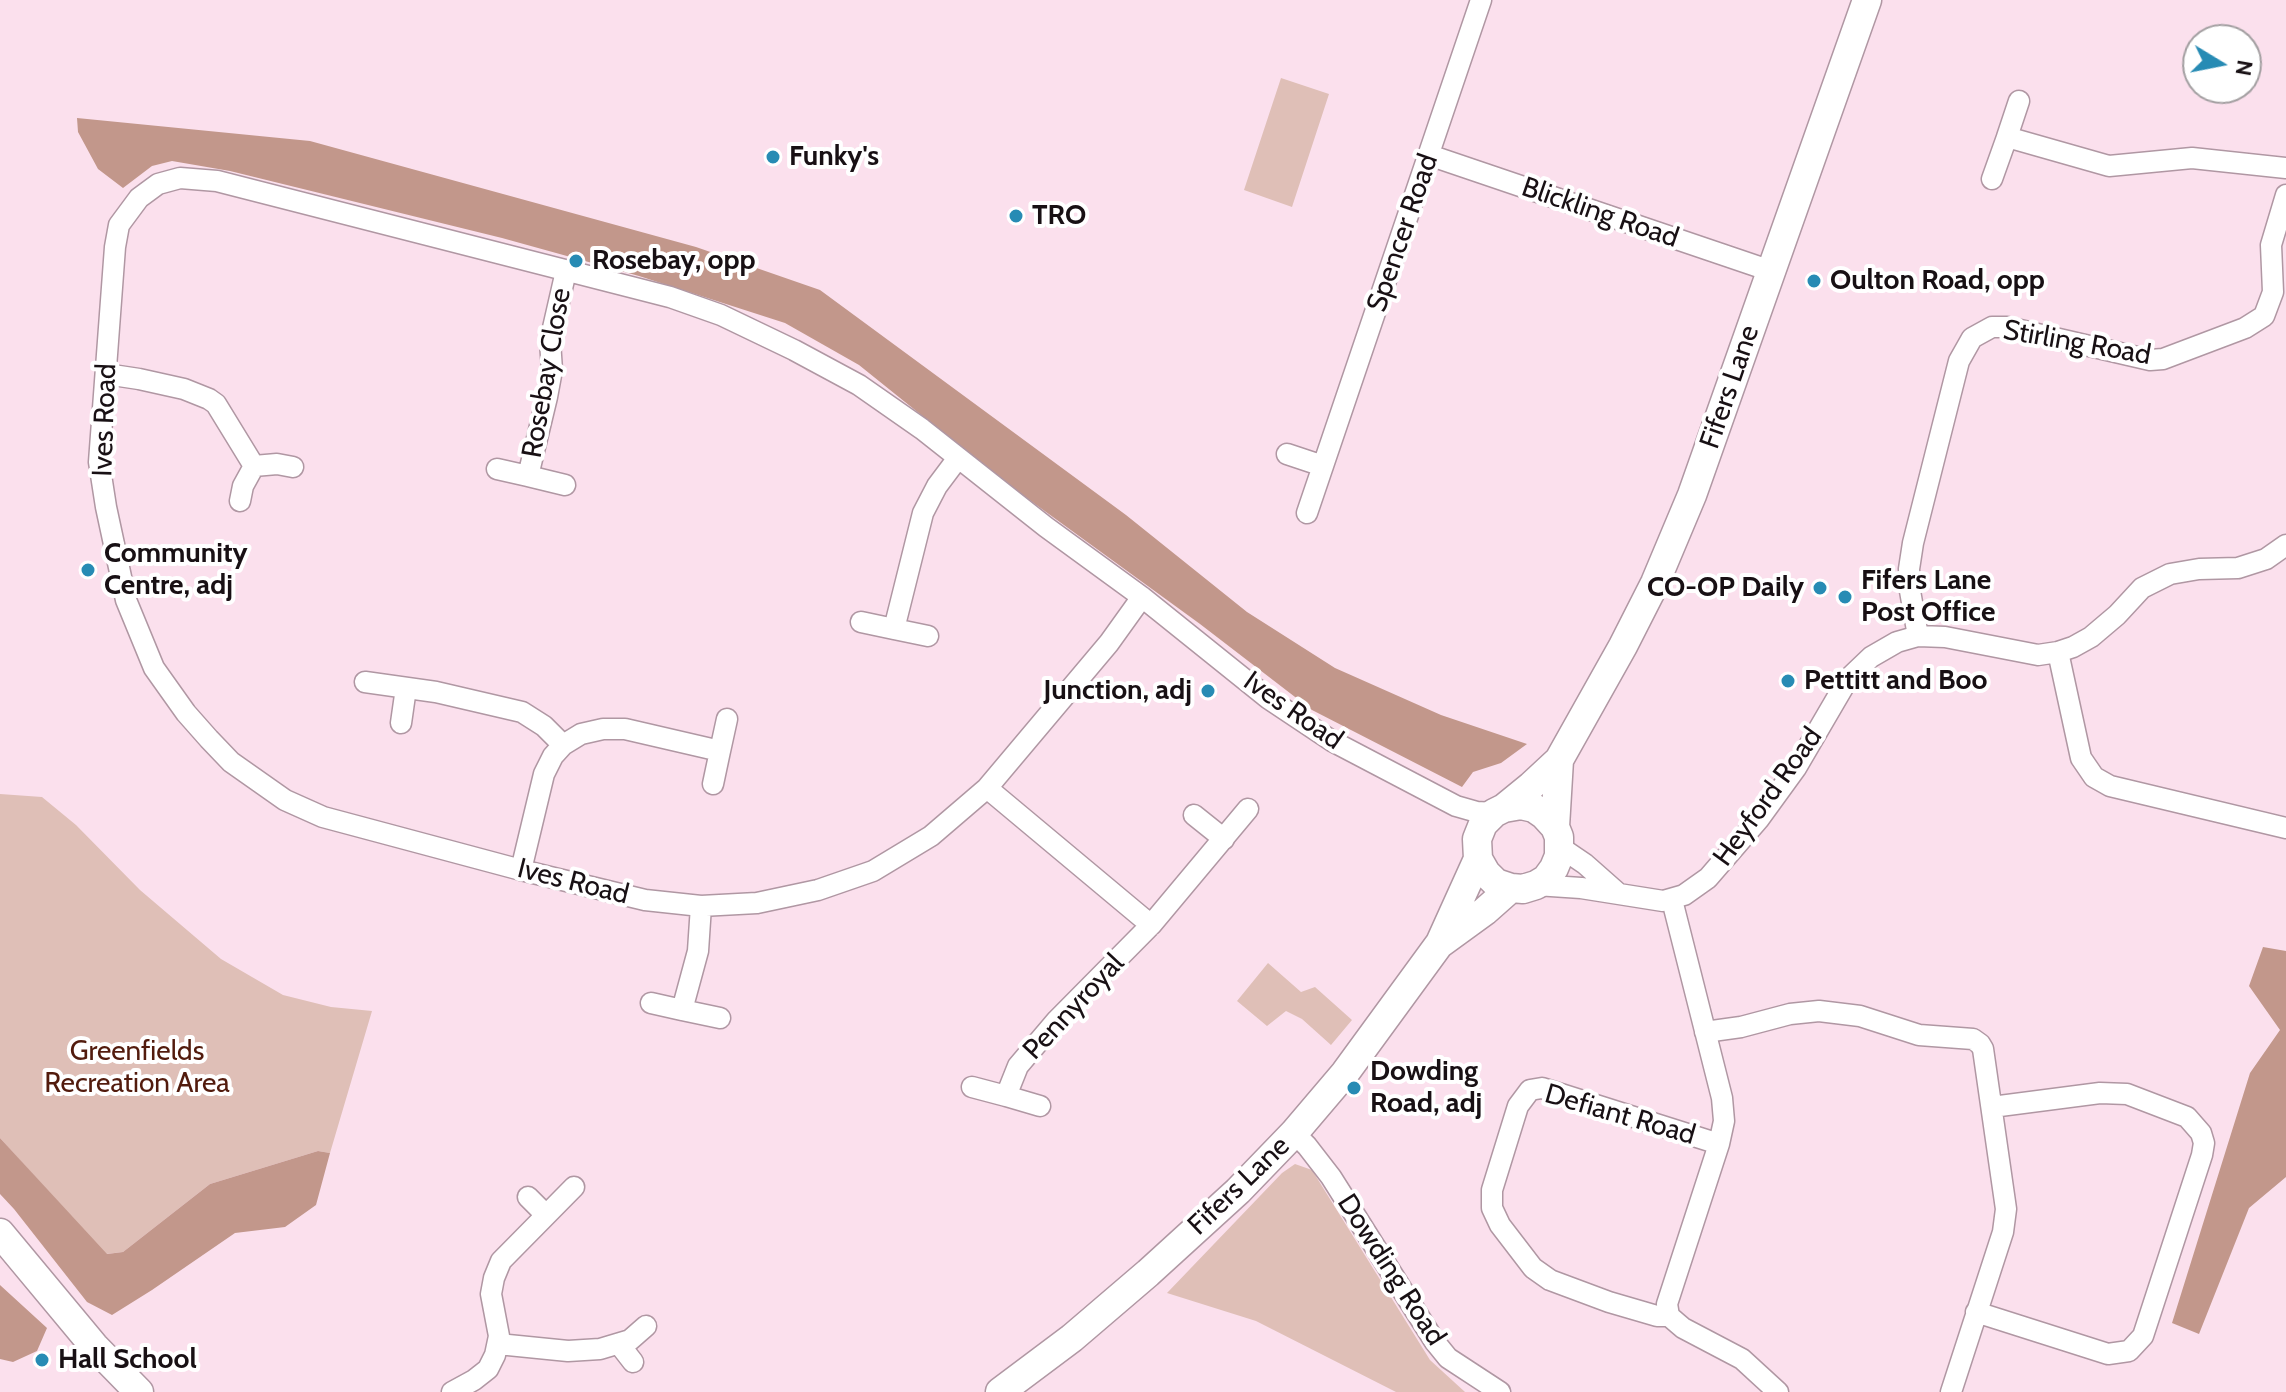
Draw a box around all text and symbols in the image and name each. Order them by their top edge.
north arrow [2182,24,2262,104]
text: N [2230,58,2259,78]
place label: Funky's [789,140,879,174]
marker: Funky's [764,148,782,166]
street label: Spencer Road [1360,150,1446,316]
street label: Blickling Road [1517,170,1683,256]
place label: TRO [1032,199,1086,233]
marker: TRO [1007,207,1025,225]
place label: Rosebay, opp [592,244,756,278]
marker: Rosebay, opp [567,252,585,270]
place label: Oulton Road, opp [1830,264,2045,298]
marker: Oulton Road, opp [1805,272,1823,290]
street label: Rosebay Close [516,286,578,460]
street label: Stirling Road [2001,313,2153,373]
street label: Fifers Lane [1693,321,1767,453]
street label: Ives Road [86,363,124,477]
place label: Community Centre, adj [104,537,248,603]
marker: Community Centre, adj [79,561,97,579]
place label: Fifers Lane Post Office [1861,564,1995,630]
place label: CO-OP Daily [1647,571,1804,605]
marker: CO-OP Daily [1811,579,1829,597]
marker: Fifers Lane Post Office [1836,588,1854,606]
place label: Pettitt and Boo [1804,664,1987,698]
street label: Ives Road [1237,665,1349,757]
marker: Pettitt and Boo [1779,672,1797,690]
place label: Junction, adj [1044,674,1192,708]
marker: Junction, adj [1199,682,1217,700]
street label: Heyford Road [1706,721,1830,873]
street label: Ives Road [514,852,632,912]
street label: Pennyroyal [1016,947,1132,1067]
park label: Greenfields Recreation Area [44,1035,230,1101]
place label: Dowding Road, adj [1370,1055,1482,1121]
street label: Defiant Road [1541,1077,1699,1153]
marker: Dowding Road, adj [1345,1079,1363,1097]
street label: Fifers Lane [1181,1129,1297,1243]
street label: Dowding Road [1330,1188,1452,1352]
place label: Hall School [58,1343,197,1377]
marker: Hall School [33,1351,51,1369]

